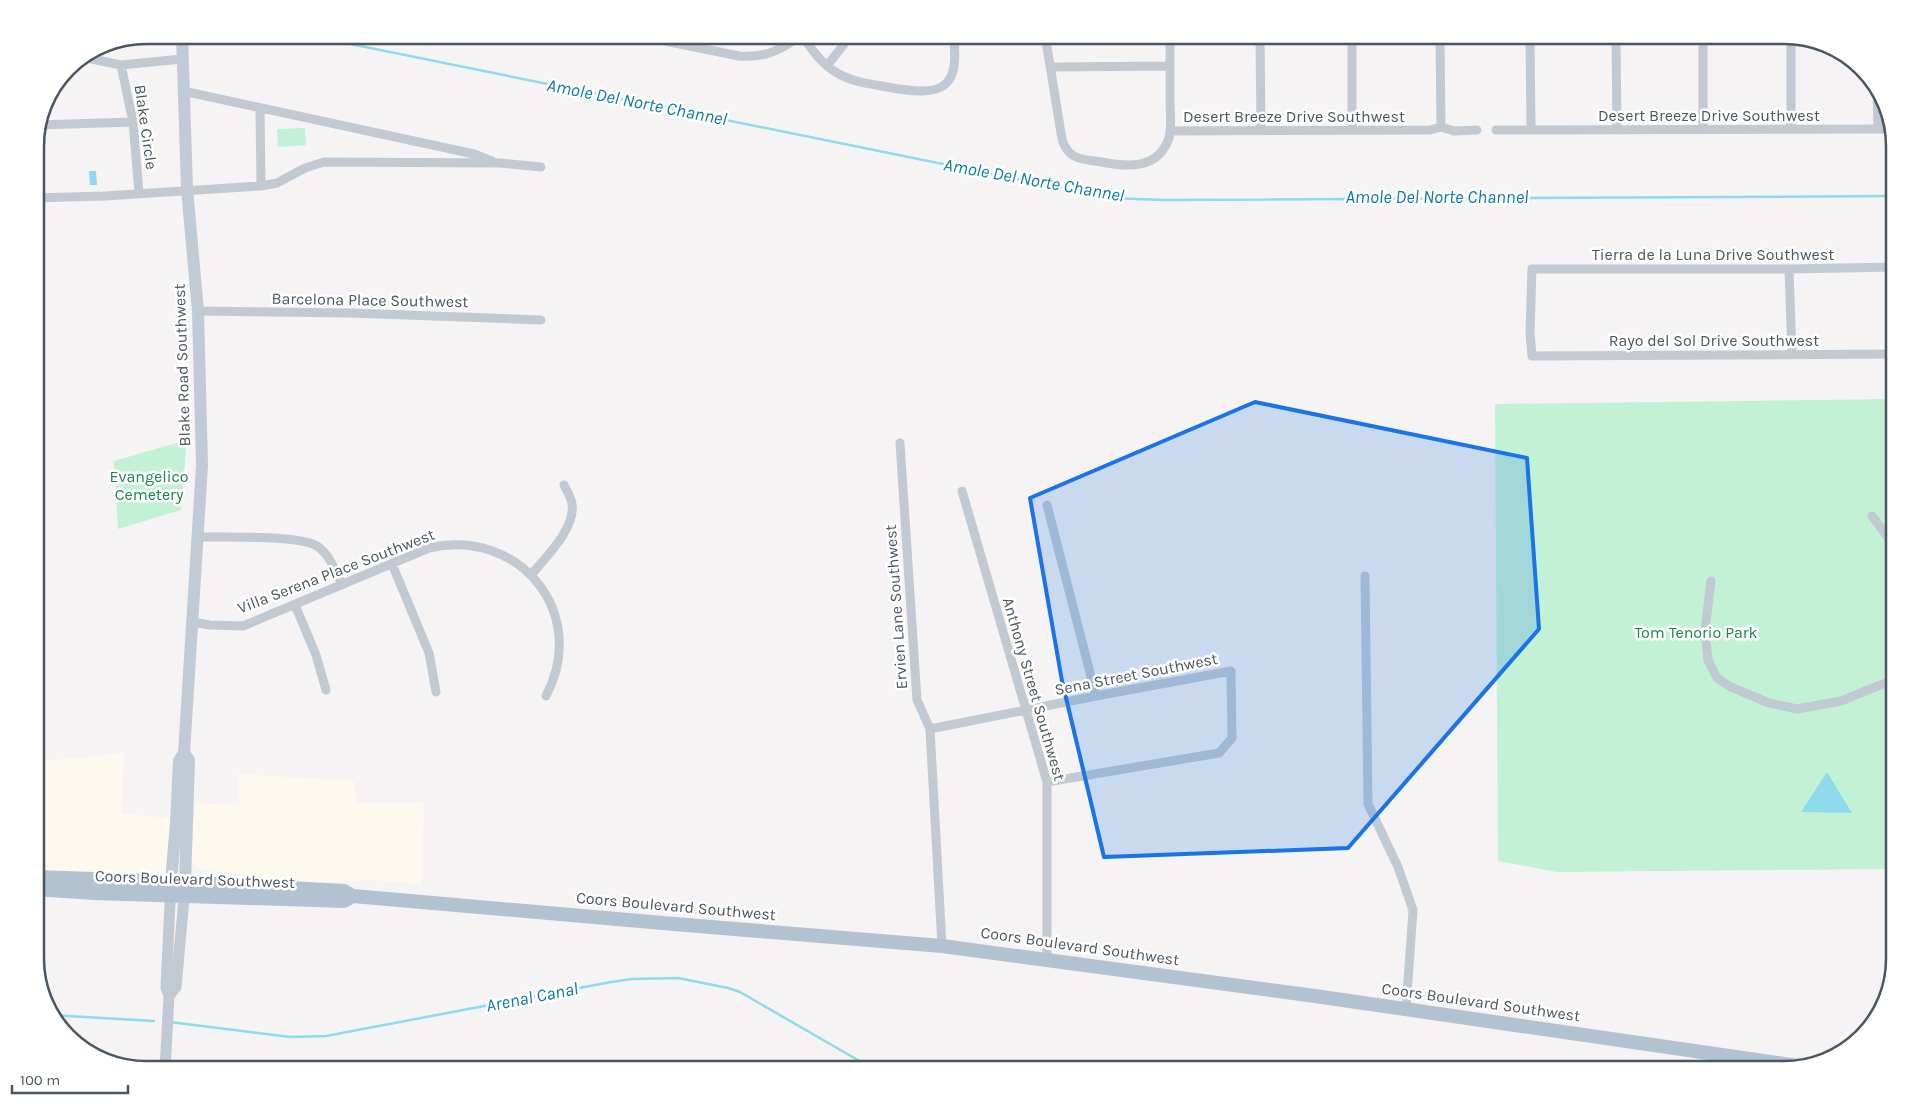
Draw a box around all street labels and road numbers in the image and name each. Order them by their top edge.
street label: Blake Circle [131,83,161,171]
street label: Desert Breeze Drive Southwest [1598,106,1820,125]
street label: Desert Breeze Drive Southwest [1183,107,1405,126]
street label: Tierra de la Luna Drive Southwest [1592,245,1834,264]
street label: Blake Road Southwest [170,283,194,447]
street label: Barcelona Place Southwest [271,289,469,311]
street label: Rayo del Sol Drive Southwest [1609,331,1819,350]
street label: Ervien Lane Southwest [881,524,911,690]
street label: Villa Serena Place Southwest [235,525,437,617]
street label: Anthony Street Southwest [999,595,1069,783]
street label: Sena Street Southwest [1053,649,1219,699]
street label: Coors Boulevard Southwest [95,866,295,892]
street label: Coors Boulevard Southwest [575,888,777,924]
street label: Coors Boulevard Southwest [980,923,1180,969]
street label: Coors Boulevard Southwest [1381,979,1581,1025]

